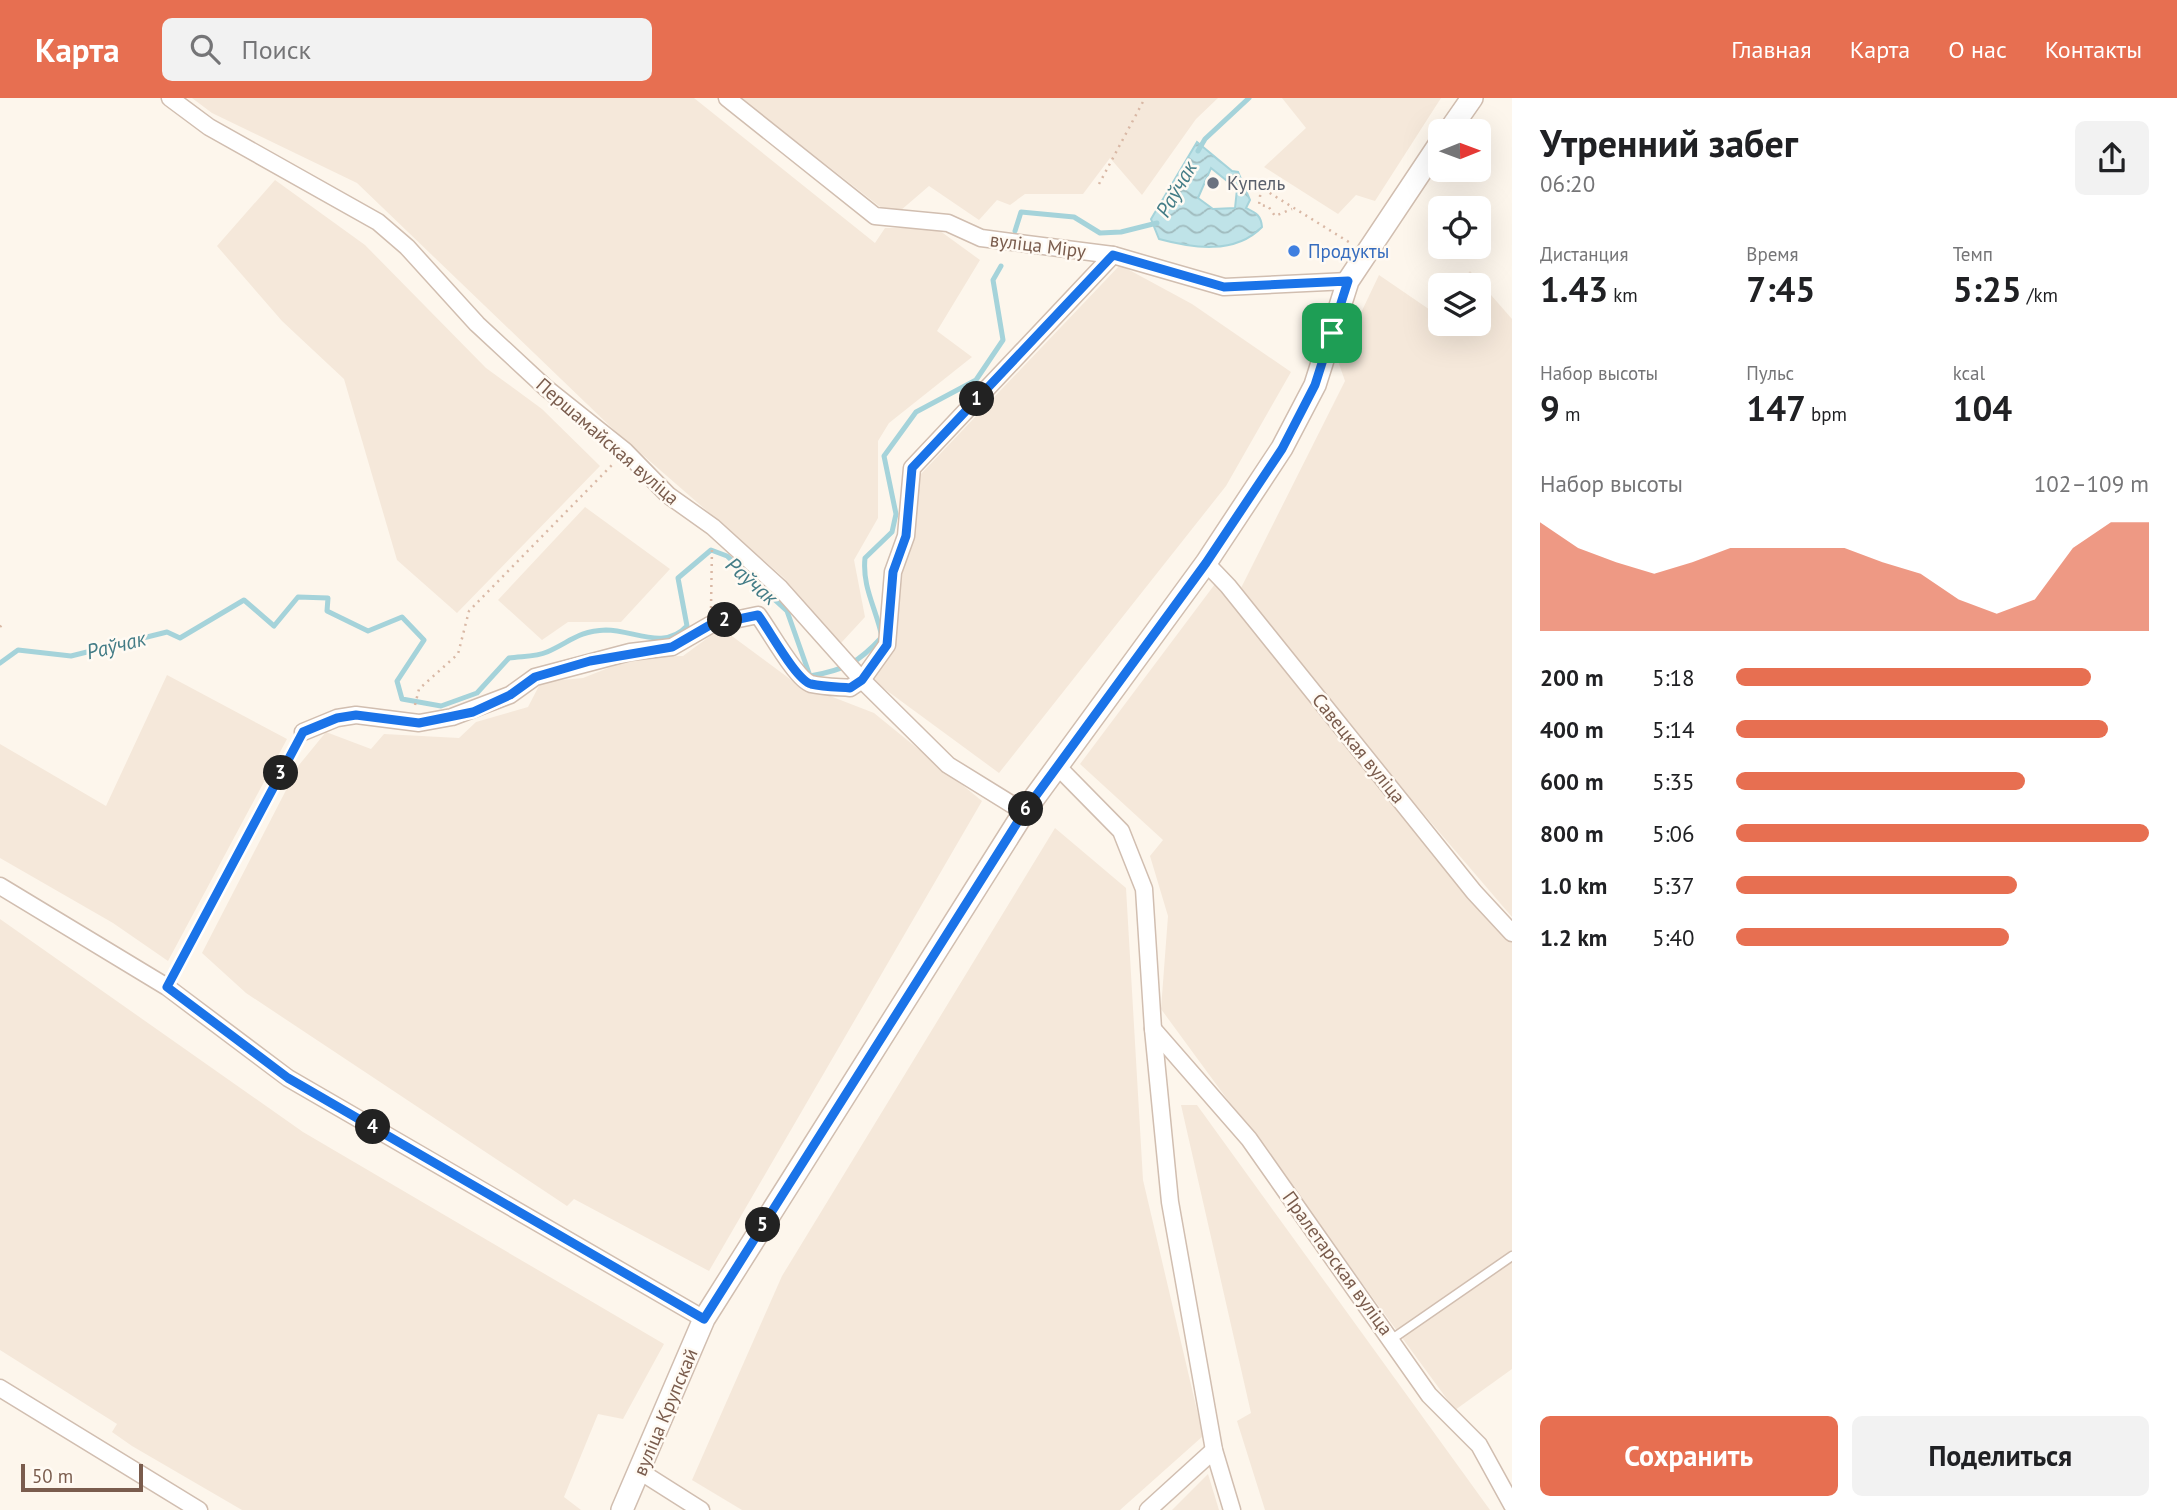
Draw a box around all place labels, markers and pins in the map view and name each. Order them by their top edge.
place label: Купель [1227,171,1285,195]
marker: Купель [1205,175,1221,191]
place label: Продукты [1308,239,1389,263]
marker: Продукты [1286,243,1302,259]
pin [1302,303,1362,363]
pin: 1 [960,382,995,416]
pin: 2 [708,602,742,638]
pin: 3 [264,756,298,790]
pin: 6 [1009,792,1044,826]
pin: 4 [356,1110,390,1144]
pin: 5 [746,1208,780,1242]

